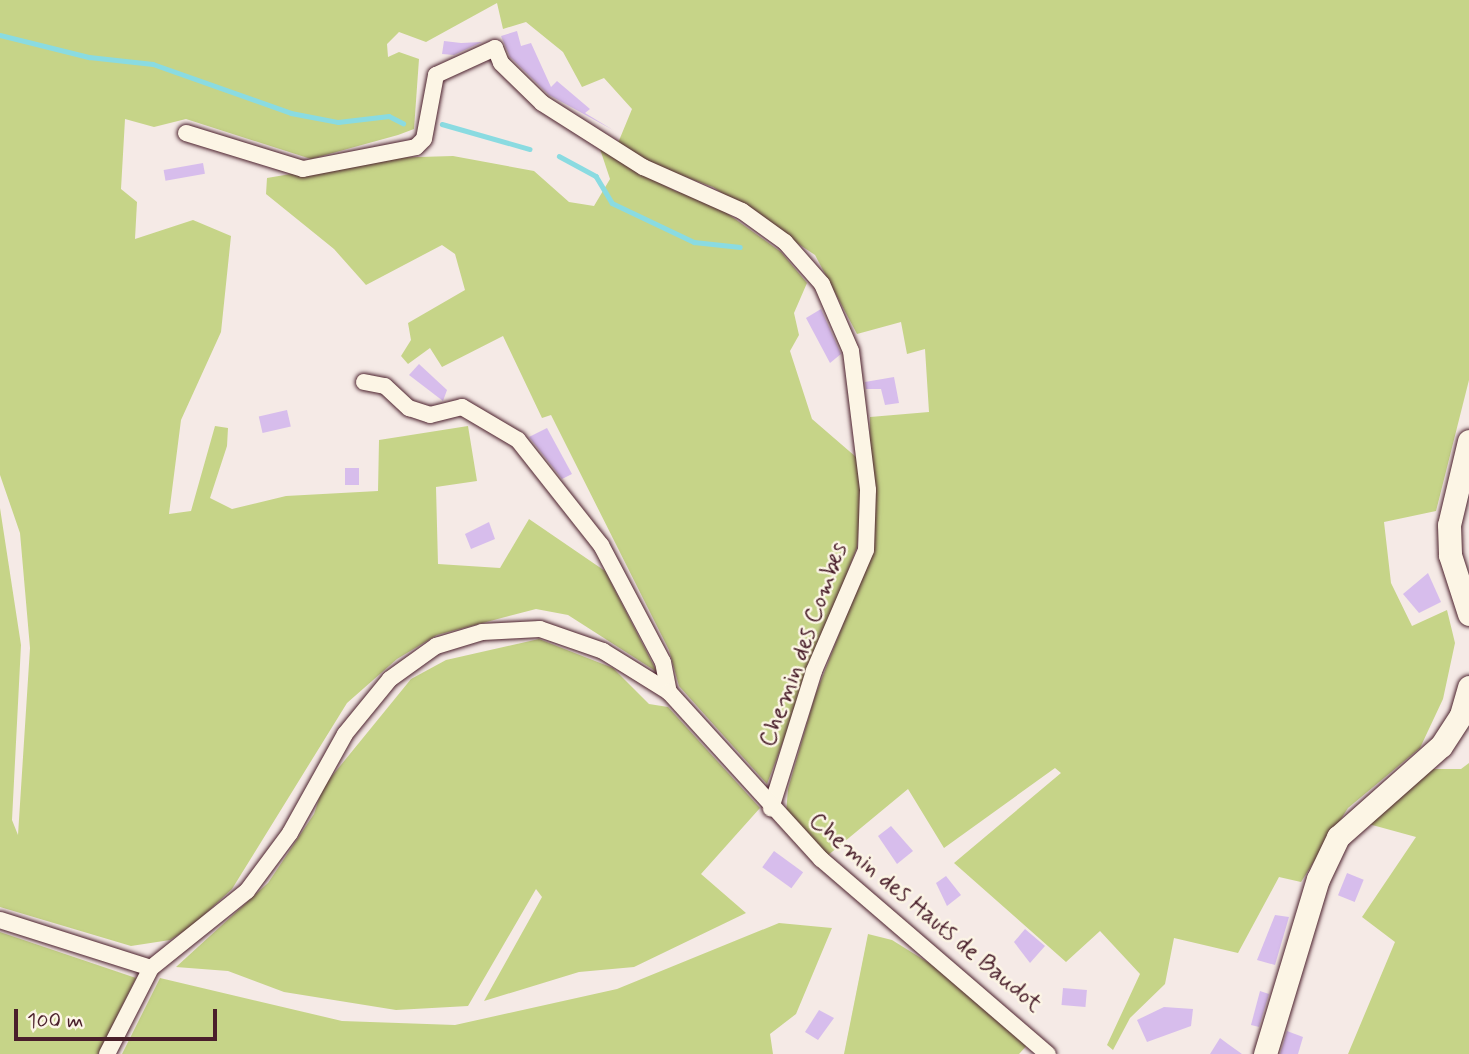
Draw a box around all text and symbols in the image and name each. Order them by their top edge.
street label: Chemin des Combes [754,539,854,751]
street label: Chemin des Hauts de Baudot [805,809,1045,1017]
scale bar [18,995,220,1038]
text: 100 m [27,1007,83,1035]

